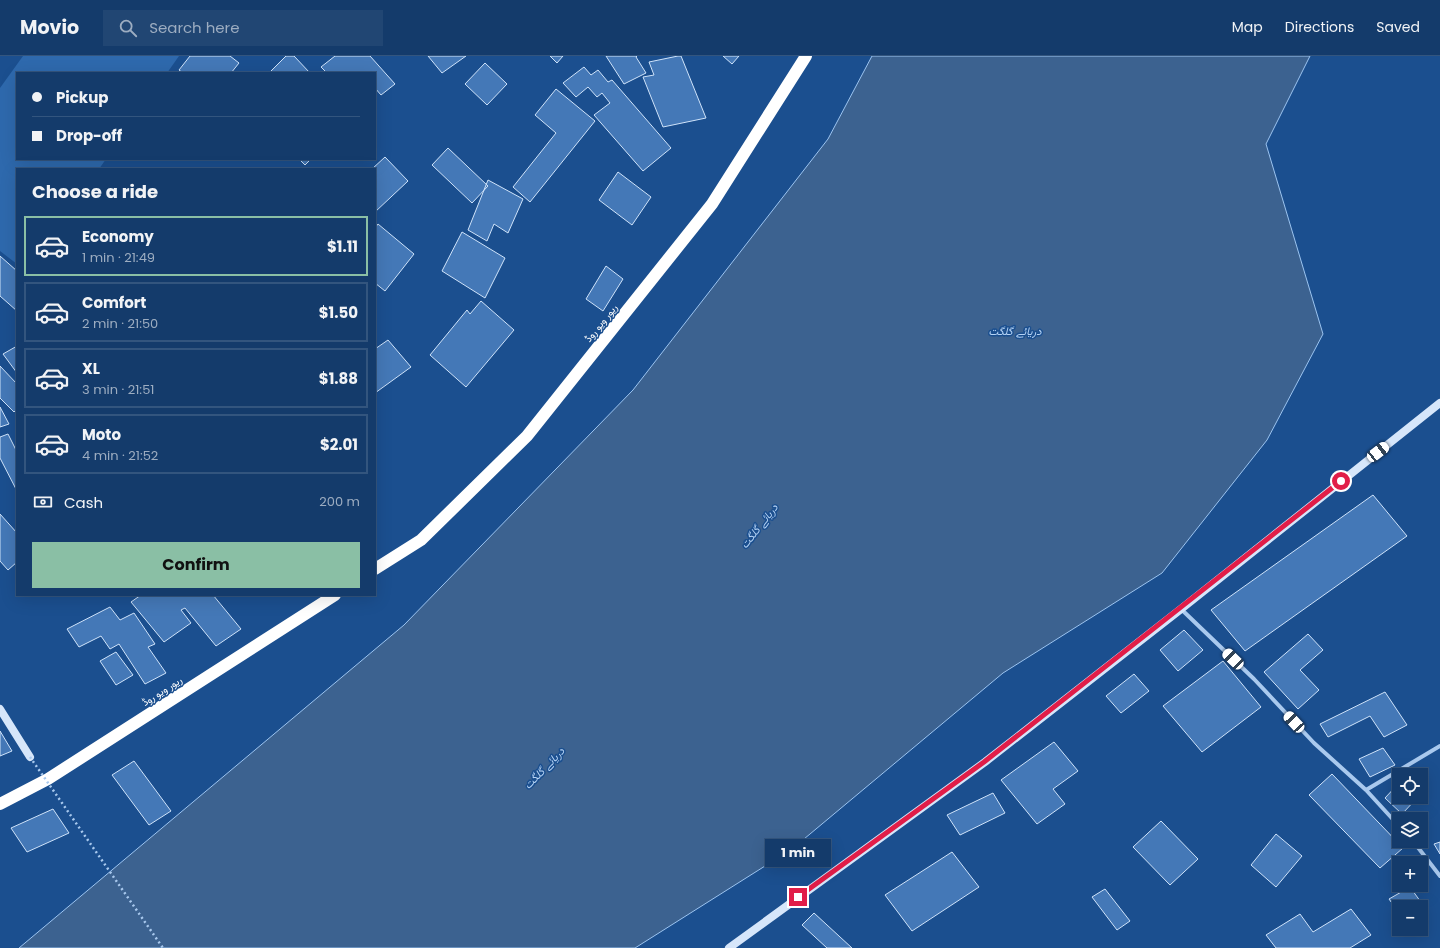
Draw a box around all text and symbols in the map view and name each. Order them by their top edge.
search box [103,10,383,46]
text: Movio [20,14,79,41]
icon: search [117,17,139,39]
text: Search here [149,17,240,38]
text: Map [1232,17,1263,37]
text: Directions [1285,17,1354,37]
text: Saved [1376,17,1420,37]
text: Pickup [56,87,108,108]
text: Drop-off [56,125,122,146]
text: Choose a ride [32,179,158,204]
text: Economy [82,226,154,247]
icon: car [34,228,70,264]
text: $1.11 [327,236,358,257]
text: 1 min · 21:49 [82,248,155,267]
text: Comfort [82,292,146,313]
icon: car [34,294,70,330]
street label: ریور ویو روڈ [581,301,621,345]
text: $1.50 [319,302,358,323]
text: 2 min · 21:50 [82,314,158,333]
water label: دریائے گلگت [989,323,1042,339]
text: XL [82,358,100,379]
icon: car [34,360,70,396]
text: $1.88 [319,368,358,389]
text: 3 min · 21:51 [82,380,154,399]
text: Moto [82,424,121,445]
icon: car [34,426,70,462]
text: $2.01 [320,434,358,455]
car [1365,440,1391,464]
text: 4 min · 21:52 [82,446,158,465]
route start [1332,472,1350,490]
icon: cash [32,491,54,513]
text: Cash [64,492,103,513]
text: 200 m [319,492,360,511]
water label: دریائے گلگت [736,500,782,552]
button: Confirm [32,542,360,588]
car [1220,646,1246,672]
street label: ریور ویو روڈ [139,672,185,710]
car [1281,709,1307,735]
water label: دریائے گلگت [520,743,569,793]
map controls [1392,768,1428,936]
button: locate [1392,768,1428,804]
button: layers [1392,812,1428,848]
callout: 1 min [765,839,831,867]
text: 1 min [781,843,815,862]
button: + [1392,856,1428,892]
route end [789,888,807,906]
button: − [1392,900,1428,936]

